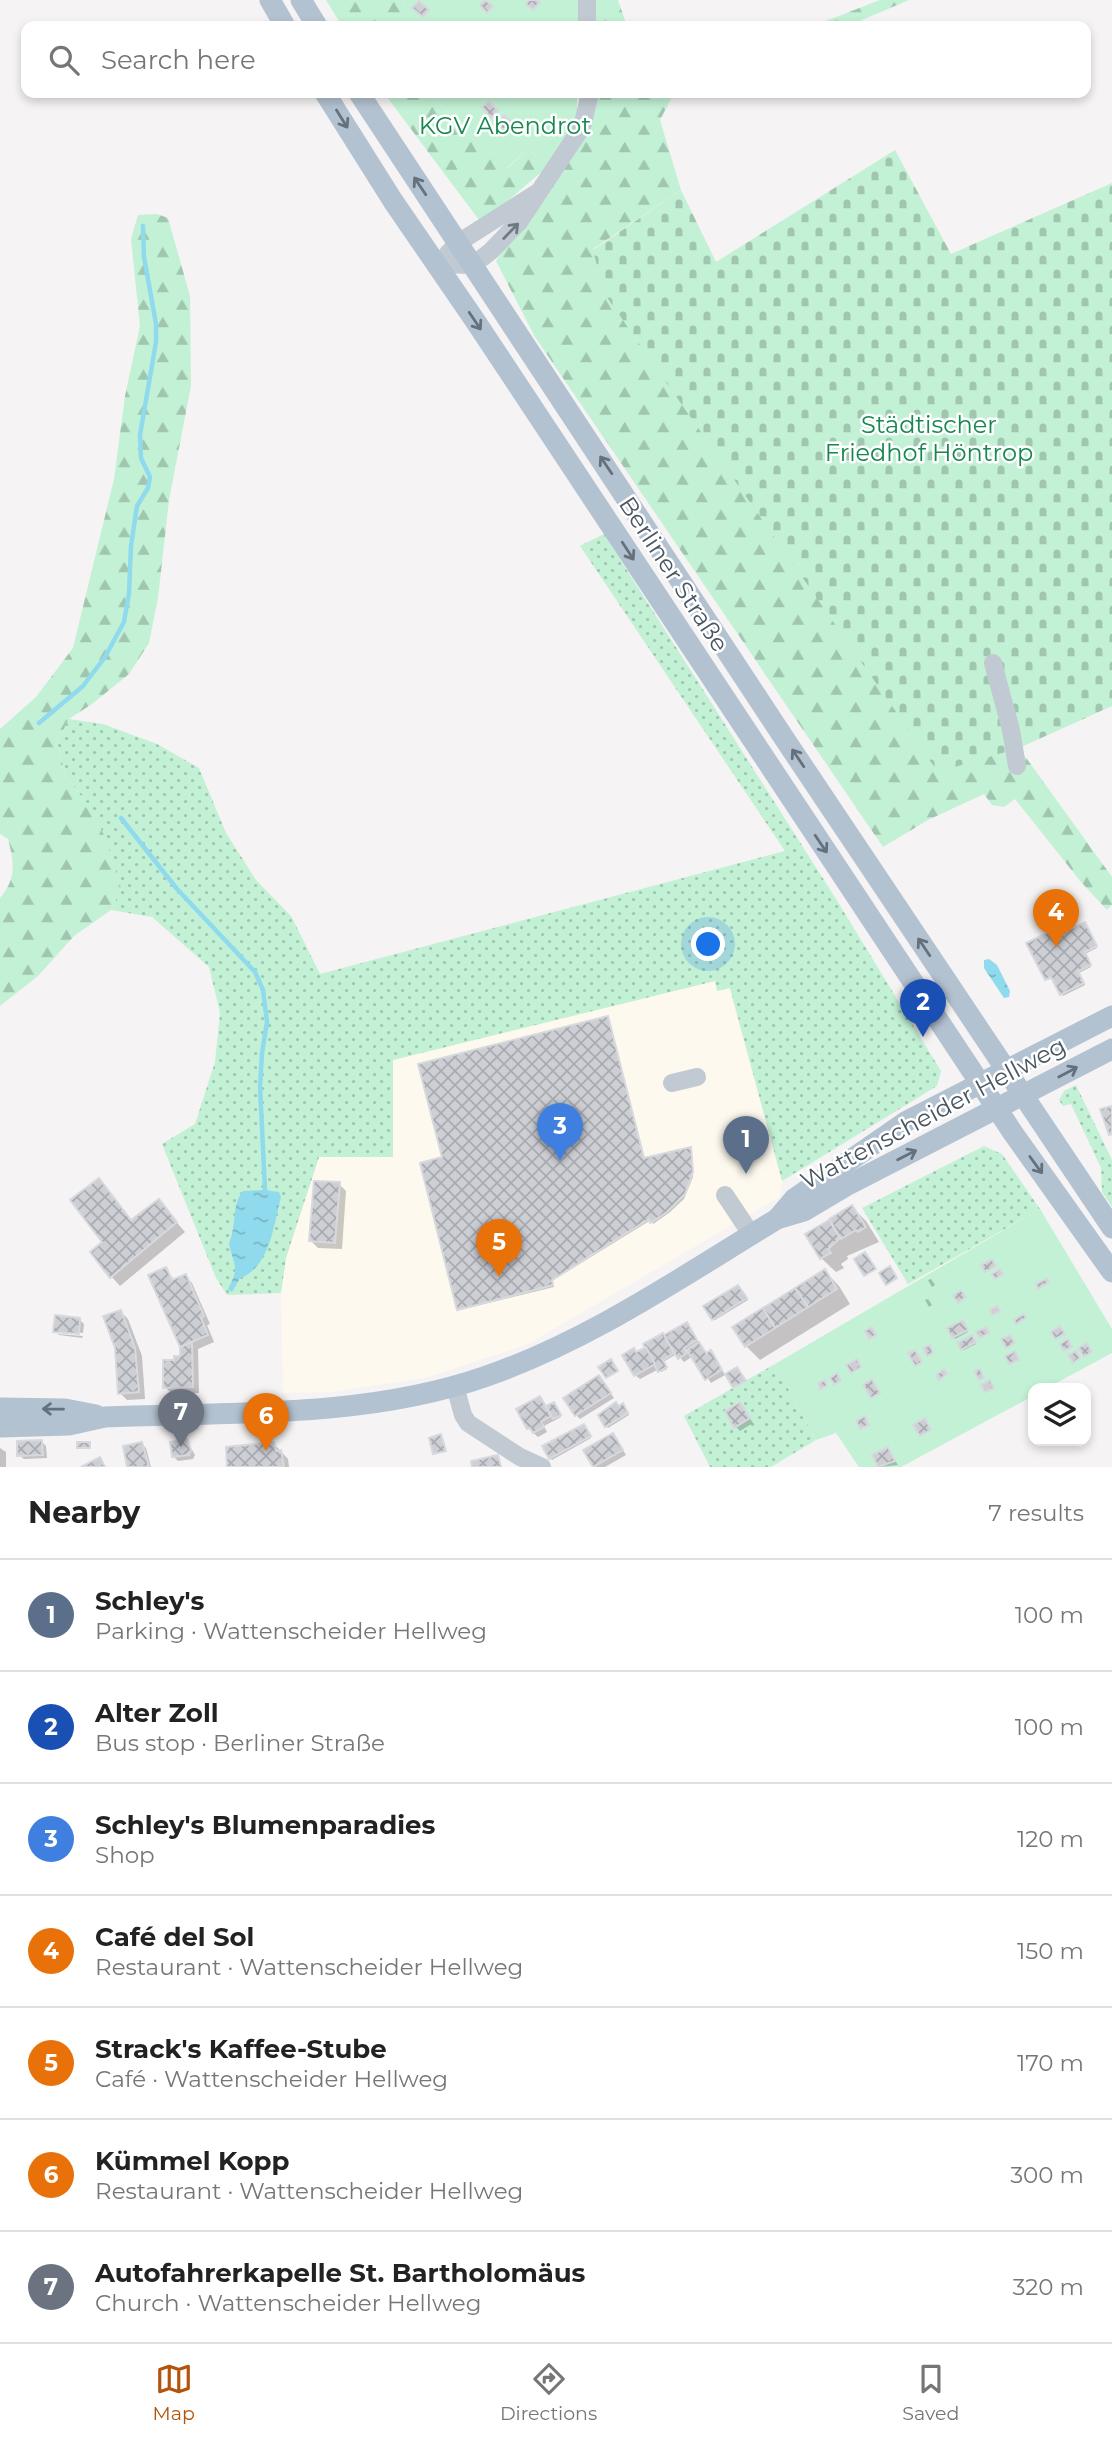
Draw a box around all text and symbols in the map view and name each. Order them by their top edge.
search box [21,21,1091,98]
icon: search [45,41,83,79]
text: Search here [101,44,256,76]
one-way arrow [334,109,349,128]
park label: KGV Abendrot [419,111,591,140]
one-way arrow [413,177,428,196]
one-way arrow [502,223,519,240]
one-way arrow [468,311,483,330]
park label: Städtischer Friedhof Höntrop [825,410,1033,467]
one-way arrow [599,456,613,475]
street label: Berliner Straße [613,491,735,657]
one-way arrow [621,541,635,561]
one-way arrow [791,749,805,768]
one-way arrow [814,833,828,853]
pin: 4 [1033,889,1079,947]
your location [691,927,725,961]
one-way arrow [917,938,931,957]
pin: 2 [900,979,946,1037]
street label: Wattenscheider Hellweg [795,1031,1071,1195]
one-way arrow [1057,1064,1078,1078]
pin: 3 [537,1103,583,1161]
pin: 1 [723,1116,769,1174]
one-way arrow [896,1147,916,1161]
one-way arrow [1029,1155,1043,1174]
pin: 5 [476,1219,522,1277]
map controls [1028,1383,1091,1446]
button: layers [1028,1383,1091,1446]
pin: 7 [158,1389,204,1447]
pin: 6 [243,1393,289,1451]
one-way arrow [42,1402,65,1416]
text: Nearby [28,1494,140,1531]
text: 7 results [988,1499,1084,1527]
text: Schley's [95,1585,204,1617]
text: 1 [46,1601,56,1629]
text: 100 m [1015,1601,1084,1629]
text: Parking · Wattenscheider Hellweg [95,1617,487,1645]
text: Alter Zoll [95,1697,219,1729]
text: 2 [44,1713,58,1741]
text: 100 m [1015,1713,1084,1741]
text: Bus stop · Berliner Straße [95,1729,385,1757]
text: Schley's Blumenparadies [95,1809,435,1841]
text: 3 [44,1825,58,1853]
text: 120 m [1017,1825,1084,1853]
text: Shop [95,1841,155,1869]
text: Café del Sol [95,1921,254,1953]
text: 4 [43,1937,59,1965]
text: 150 m [1017,1937,1084,1965]
text: Restaurant · Wattenscheider Hellweg [95,1953,523,1981]
text: Strack's Kaffee-Stube [95,2033,387,2065]
text: 5 [44,2049,58,2077]
text: 170 m [1017,2049,1084,2077]
text: Café · Wattenscheider Hellweg [95,2065,448,2093]
text: Kümmel Kopp [95,2145,290,2177]
text: 6 [44,2161,58,2189]
text: 300 m [1010,2161,1084,2189]
text: Restaurant · Wattenscheider Hellweg [95,2177,523,2205]
text: Autofahrerkapelle St. Bartholomäus [95,2257,585,2289]
text: 7 [44,2273,58,2301]
text: 320 m [1012,2273,1084,2301]
text: Church · Wattenscheider Hellweg [95,2289,481,2317]
tab: Map [153,2360,195,2425]
tab: Directions [500,2360,597,2425]
tab: Saved [902,2360,959,2425]

